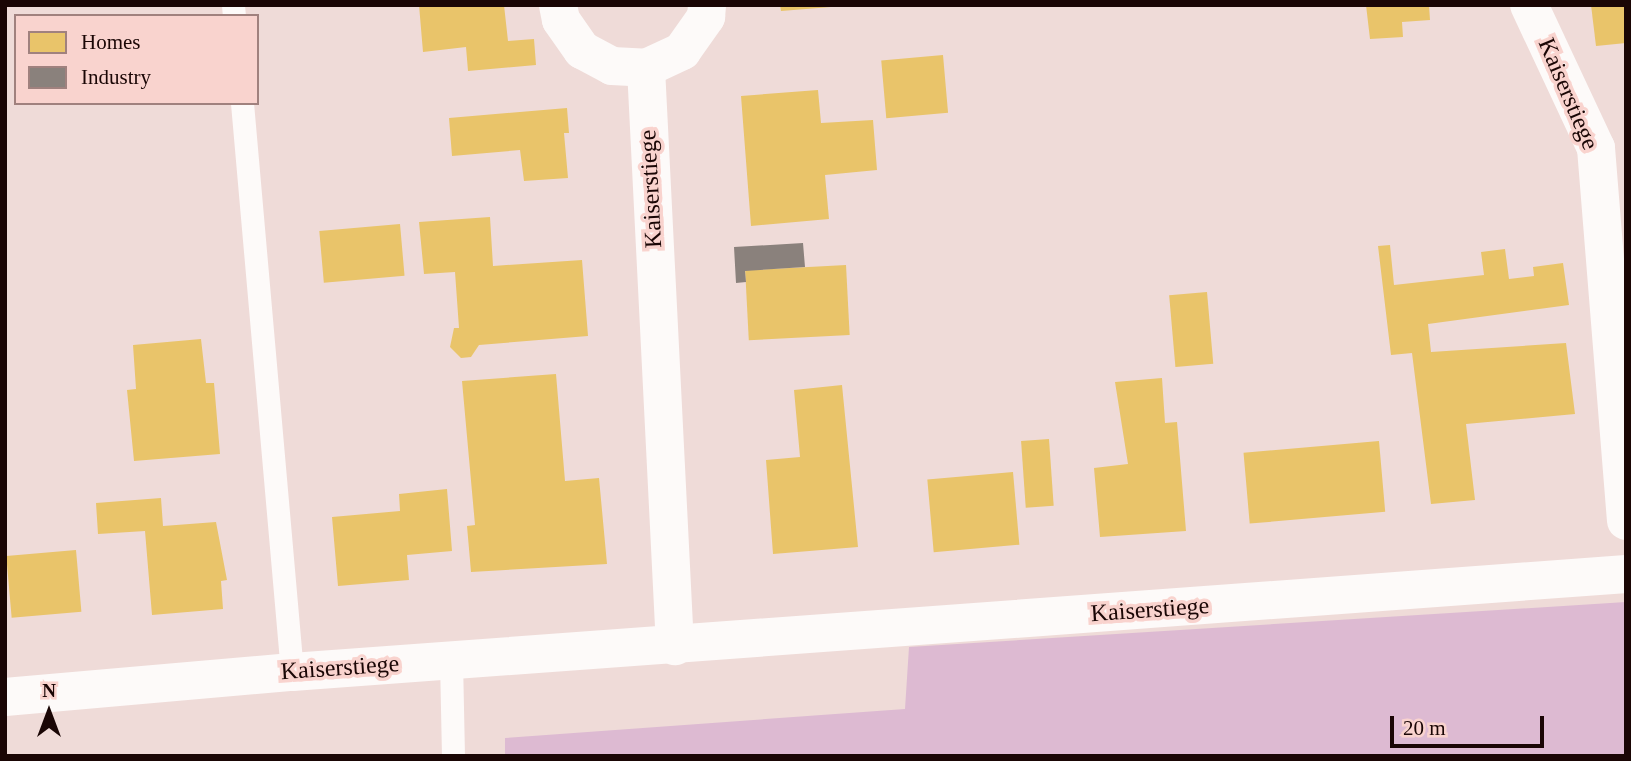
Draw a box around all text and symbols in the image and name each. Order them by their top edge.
legend [14,14,259,105]
text: Homes [81,30,141,54]
street label: Kaiserstiege [1532,34,1604,154]
text: Industry [81,65,151,89]
street label: Kaiserstiege [634,129,668,249]
street label: Kaiserstiege [1090,591,1210,629]
street label: Kaiserstiege [280,649,400,687]
north arrow [14,677,84,747]
text: N [42,680,56,701]
scale bar [1393,702,1547,746]
text: 20 m [1403,716,1446,740]

